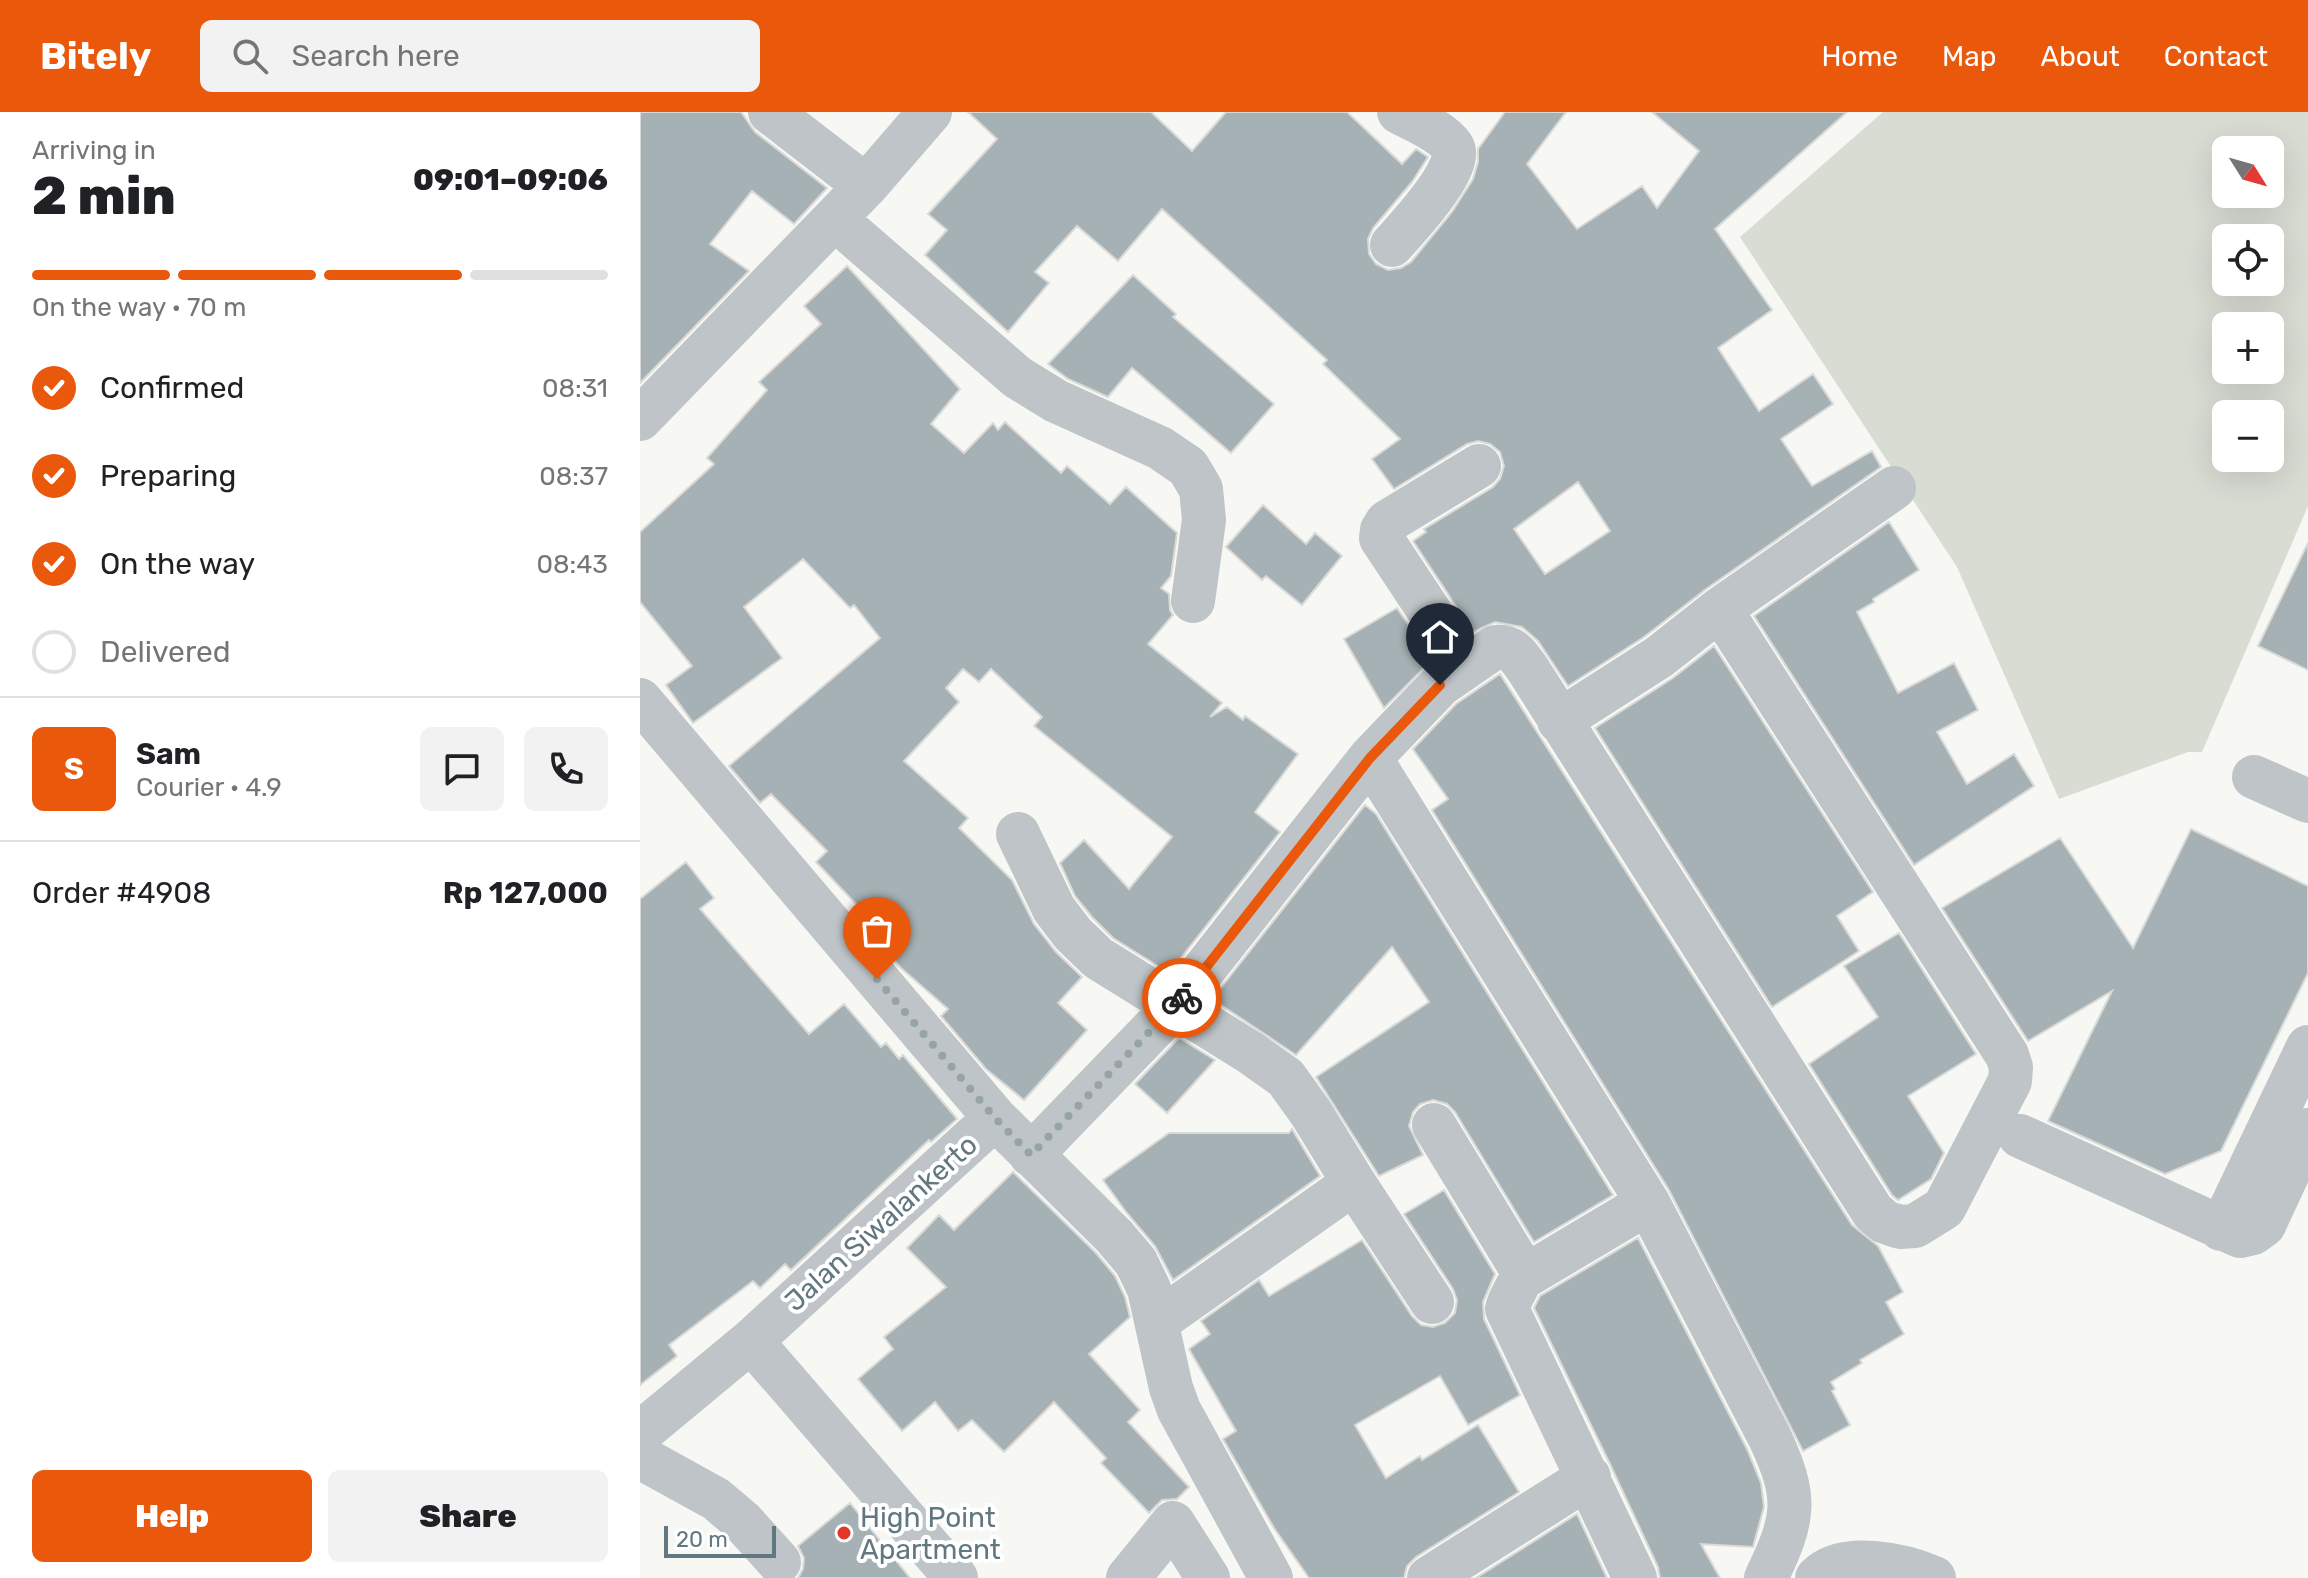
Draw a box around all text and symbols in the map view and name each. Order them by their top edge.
search box [200,20,760,92]
text: Bitely [40,33,152,79]
icon: search [228,34,272,78]
text: Search here [292,38,460,74]
text: Home [1821,40,1898,73]
text: Map [1942,40,1996,73]
text: About [2040,40,2120,73]
text: Contact [2164,40,2268,73]
text: Arriving in [32,135,156,166]
north arrow [2212,136,2284,208]
map controls [2212,136,2284,472]
text: 09:01–09:06 [413,162,608,198]
text: 2 min [32,165,176,227]
button: locate [2212,224,2284,296]
text: On the way · 70 m [32,292,246,323]
button: + [2212,312,2284,384]
icon: check [32,366,76,410]
text: Confirmed [100,370,244,406]
text: 08:31 [542,373,608,404]
button: − [2212,400,2284,472]
icon: check [32,454,76,498]
text: Preparing [100,458,236,494]
text: 08:37 [539,461,608,492]
icon: check [32,542,76,586]
text: On the way [100,546,255,582]
text: 08:43 [537,549,608,580]
pin [1406,603,1474,685]
icon: home [1418,615,1462,659]
text: Delivered [100,634,231,670]
button: chat [420,727,504,811]
button: phone [524,727,608,811]
text: Sam [136,736,201,772]
text: S [64,751,84,787]
text: Courier · 4.9 [136,772,282,803]
text: Order #4908 [32,875,211,911]
text: Rp 127,000 [443,875,608,911]
pin [843,897,911,979]
icon: bag [855,909,899,953]
courier [1142,958,1222,1038]
icon: bike [1160,976,1204,1020]
street label: Jalan Siwalankerto [778,1128,984,1318]
button: Help [32,1470,312,1562]
button: Share [328,1470,608,1562]
place label: High Point Apartment [860,1501,1001,1566]
scale bar [664,1522,776,1558]
marker: High Point Apartment [835,1524,853,1542]
text: 20 m [676,1526,728,1553]

